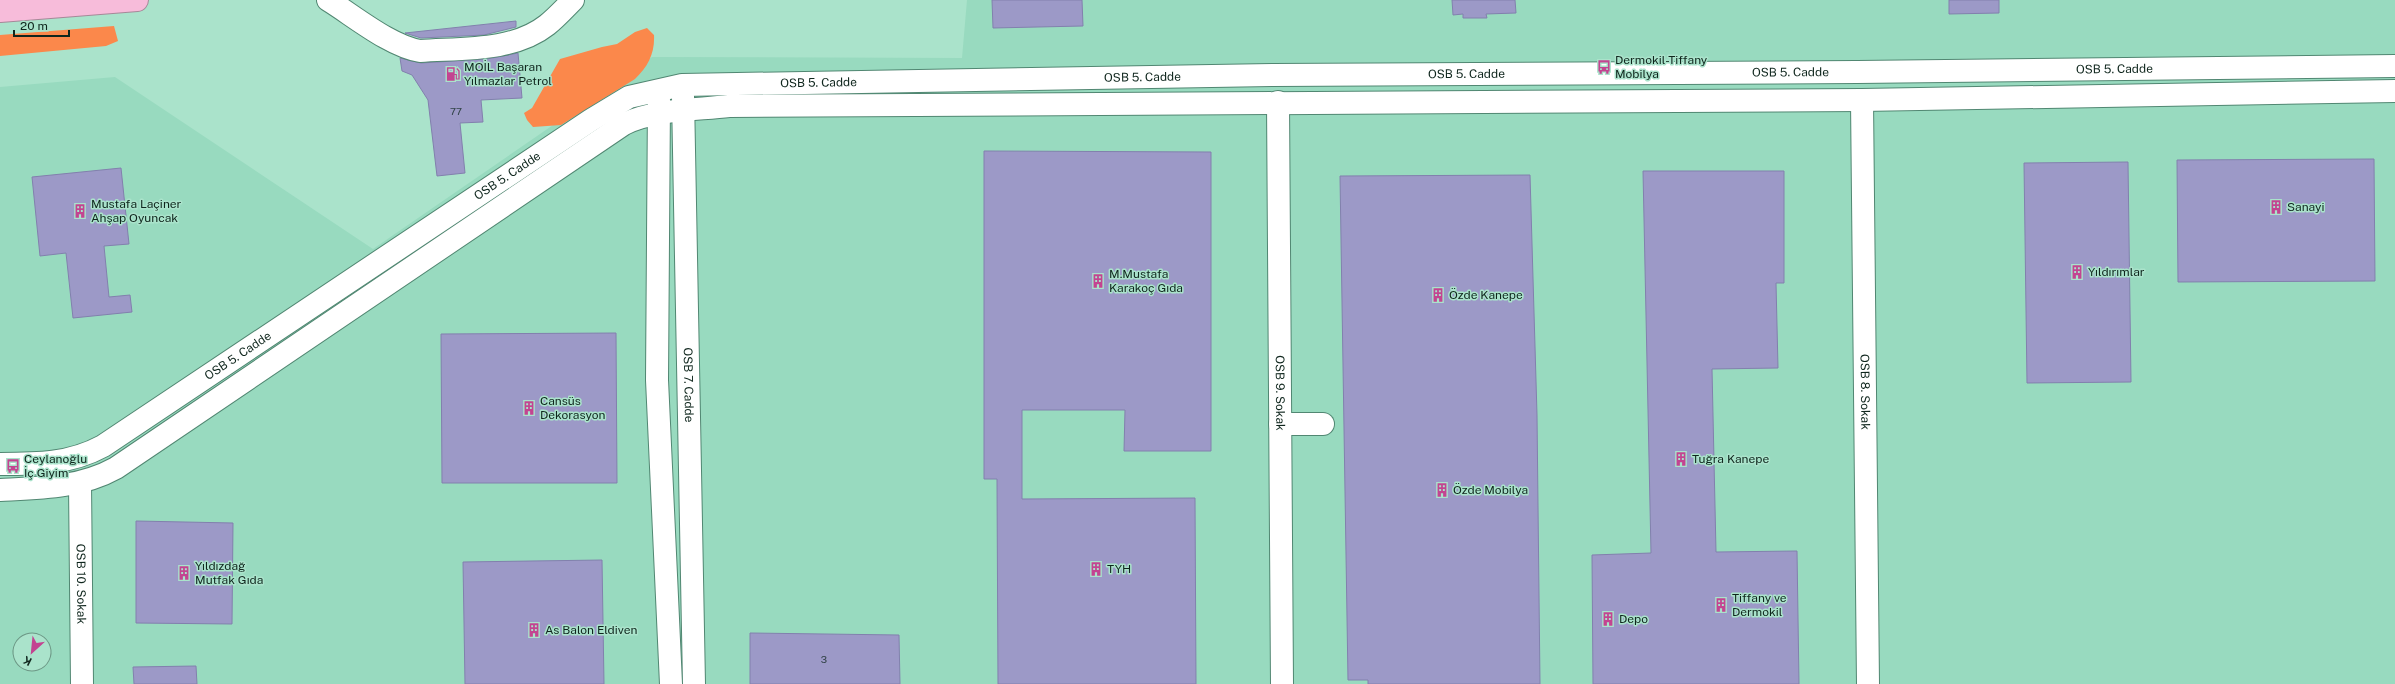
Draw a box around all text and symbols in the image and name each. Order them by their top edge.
scale bar [14,12,69,38]
text: 20 m [20,19,48,33]
place label: Dermokil-Tiffany Mobilya [1615,53,1708,81]
bus stop icon: Dermokil-Tiffany Mobilya [1596,59,1612,75]
place label: MOİL Başaran Yılmazlar Petrol [464,60,552,88]
street label: OSB 5. Cadde [2076,62,2153,77]
street label: OSB 5. Cadde [1752,65,1829,80]
fuel station icon: MOİL Başaran Yılmazlar Petrol [445,66,461,82]
street label: OSB 5. Cadde [1428,67,1505,81]
street label: OSB 5. Cadde [1104,70,1181,85]
street label: OSB 5. Cadde [780,75,857,90]
house number: 77 [450,105,462,117]
street label: OSB 5. Cadde [471,149,543,203]
place label: Mustafa Laçiner Ahşap Oyuncak [91,197,182,225]
building icon: Sanayi [2268,199,2284,215]
place label: Sanayi [2287,200,2324,214]
building icon: Mustafa Laçiner Ahşap Oyuncak [72,203,88,219]
building icon: Yıldırımlar [2069,264,2085,280]
place label: Yıldırımlar [2088,265,2145,279]
place label: M.Mustafa Karakoç Gıda [1109,267,1183,295]
building icon: M.Mustafa Karakoç Gıda [1090,273,1106,289]
building icon: Özde Kanepe [1430,287,1446,303]
place label: Özde Kanepe [1449,288,1523,302]
street label: OSB 5. Cadde [202,329,274,383]
street label: OSB 7. Cadde [681,347,696,423]
street label: OSB 8. Sokak [1858,354,1872,430]
street label: OSB 9. Sokak [1273,355,1287,431]
place label: Cansüs Dekorasyon [540,394,606,422]
building icon: Cansüs Dekorasyon [521,400,537,416]
building icon: Tuğra Kanepe [1673,451,1689,467]
place label: Ceylanoğlu İç Giyim [24,452,87,480]
place label: Tuğra Kanepe [1692,452,1769,466]
bus stop icon: Ceylanoğlu İç Giyim [5,458,21,474]
building icon: Özde Mobilya [1434,482,1450,498]
place label: Özde Mobilya [1453,483,1528,497]
street label: OSB 10. Sokak [74,544,88,625]
place label: Yıldızdağ Mutfak Gıda [195,559,263,587]
building icon: TYH [1088,561,1104,577]
place label: TYH [1107,562,1131,576]
building icon: Yıldızdağ Mutfak Gıda [176,565,192,581]
place label: Tiffany ve Dermokil [1732,591,1787,619]
building icon: Tiffany ve Dermokil [1713,597,1729,613]
building icon: Depo [1600,611,1616,627]
place label: Depo [1619,612,1648,626]
building icon: As Balon Eldiven [526,622,542,638]
place label: As Balon Eldiven [545,623,637,637]
north arrow [12,632,52,672]
house number: 3 [821,653,827,665]
text: K [21,654,34,668]

